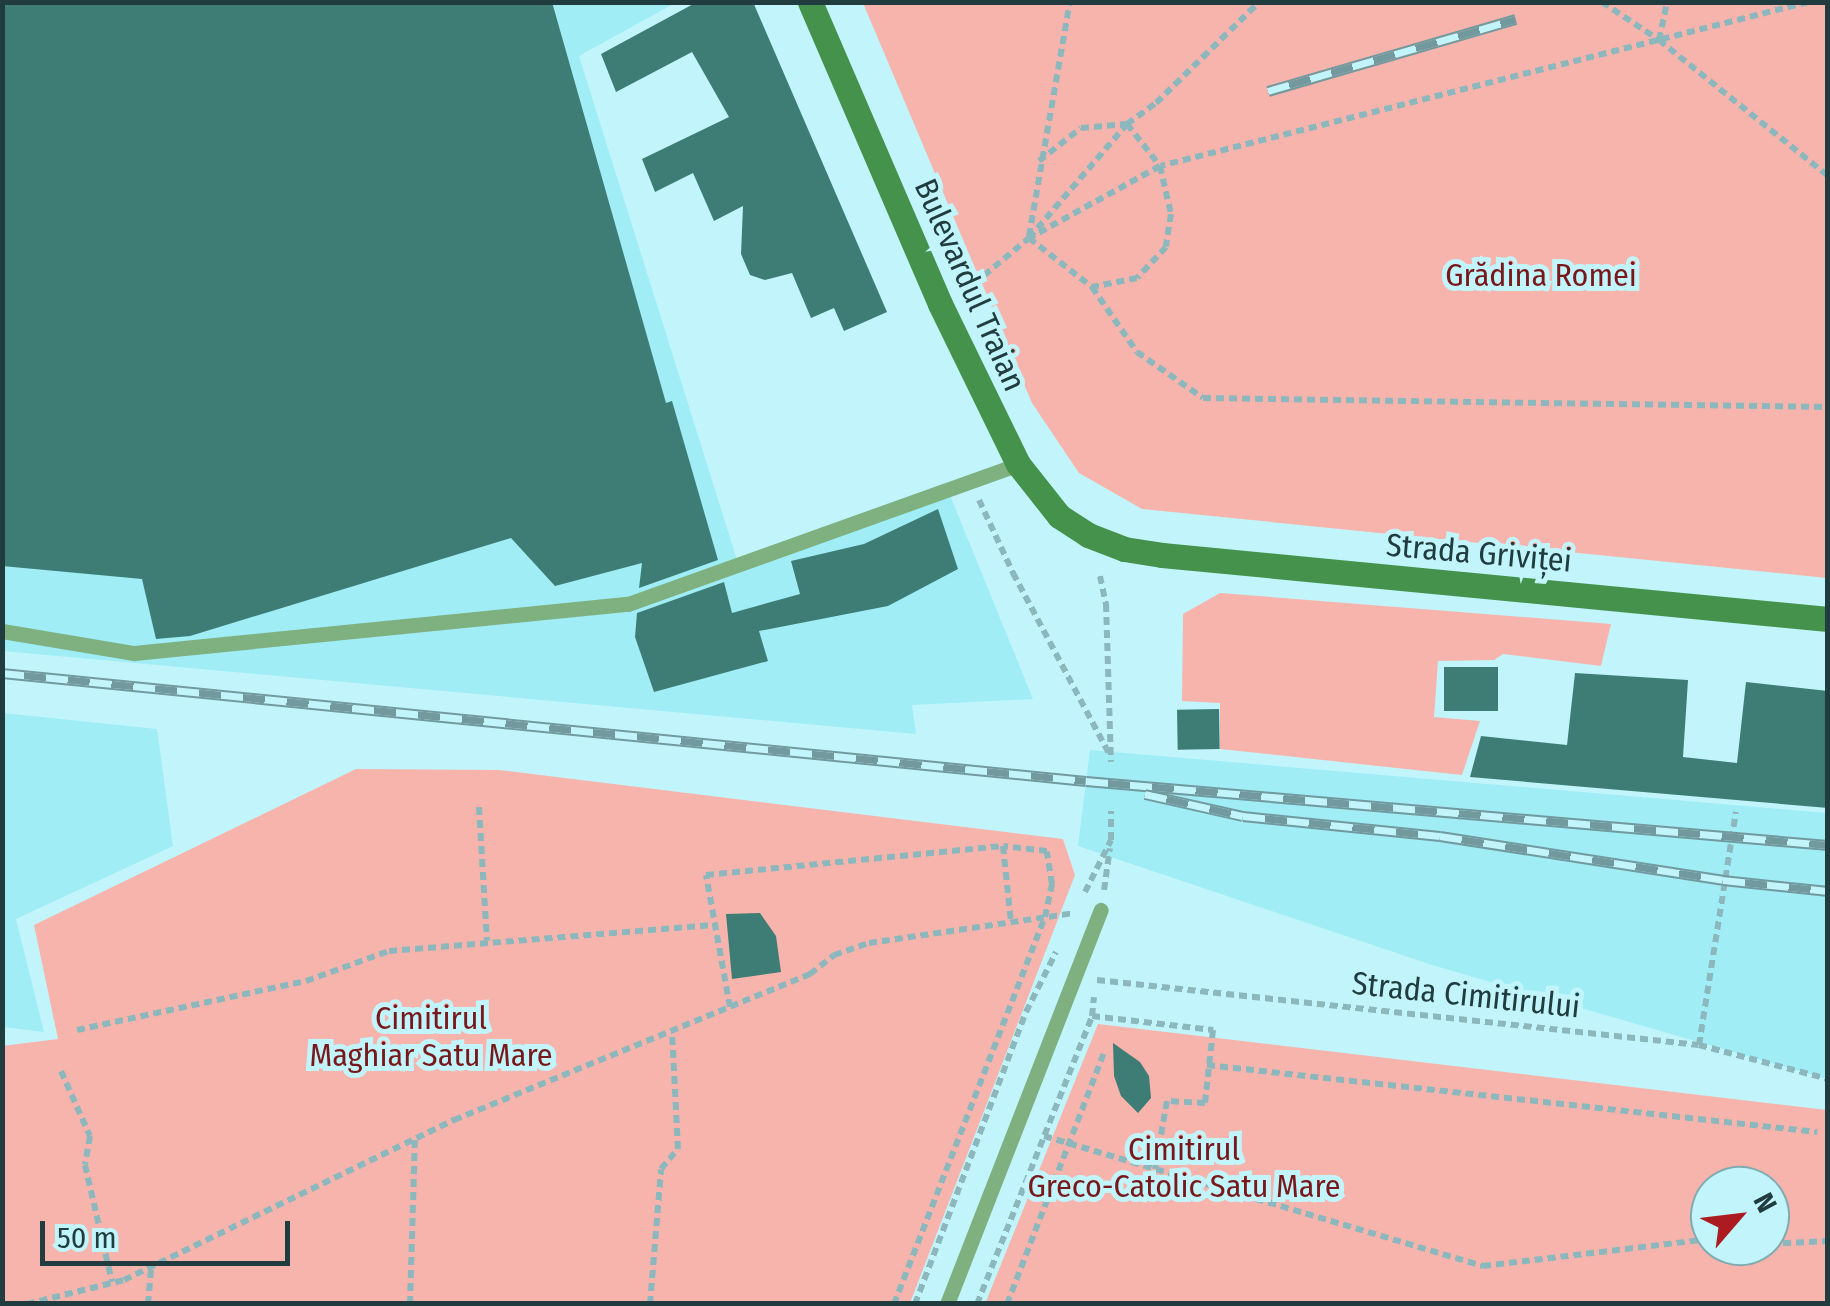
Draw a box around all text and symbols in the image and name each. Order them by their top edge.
street label: Bulevardul Traian [906,173,1034,397]
park label: Grădina Romei [1445,256,1637,294]
street label: Strada Griviței [1385,526,1573,580]
street label: Strada Cimitirului [1350,964,1582,1026]
park label: Cimitirul Maghiar Satu Mare [309,1000,553,1075]
park label: Cimitirul Greco-Catolic Satu Mare [1027,1131,1341,1206]
north arrow [1690,1166,1790,1266]
text: N [1747,1187,1784,1218]
scale bar [45,1201,295,1263]
text: 50 m [57,1220,117,1256]

